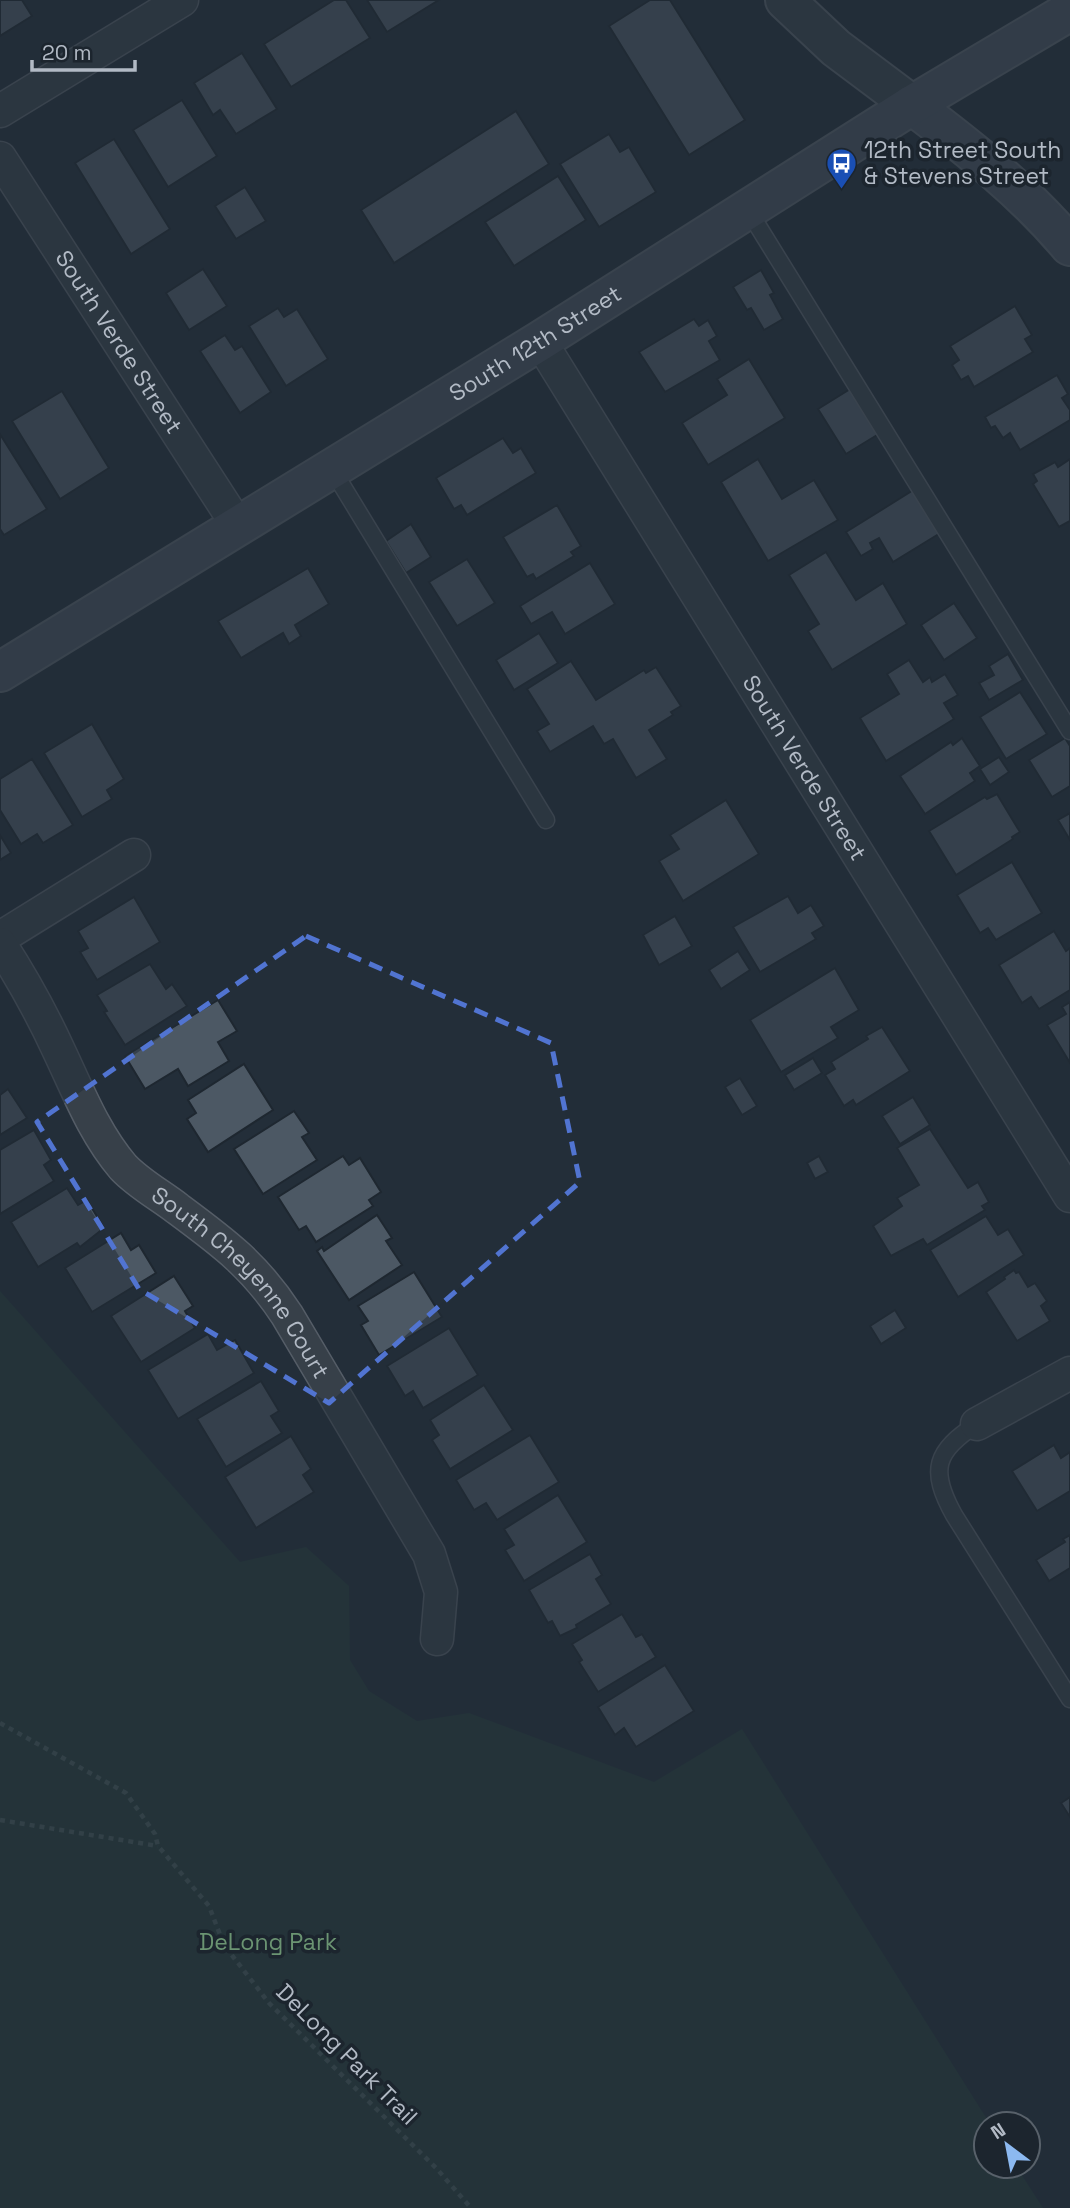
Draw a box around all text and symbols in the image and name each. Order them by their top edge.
scale bar [32,28,135,72]
text: 20 m [42,39,92,66]
place label: 12th Street South & Stevens Street [864,135,1061,191]
bus stop icon: 12th Street South & Stevens Street [824,146,858,190]
street label: South Verde Street [49,244,189,439]
street label: South 12th Street [443,278,627,408]
street label: South Verde Street [736,669,873,866]
street label: South Cheyenne Court [146,1180,336,1384]
park label: DeLong Park [199,1927,337,1957]
street label: DeLong Park Trail [270,1977,424,2131]
north arrow [972,2110,1042,2180]
text: N [986,2117,1010,2145]

